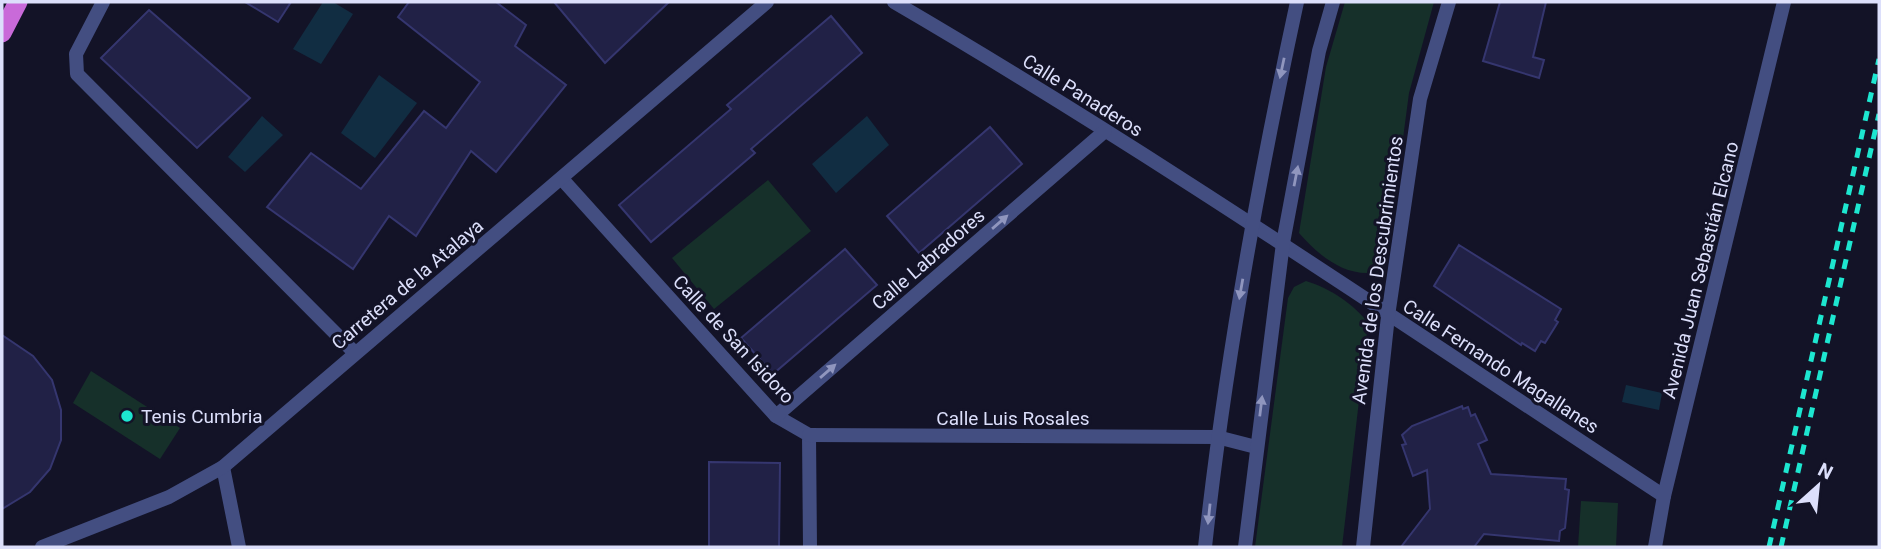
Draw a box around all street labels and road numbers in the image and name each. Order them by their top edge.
street label: Calle Panaderos [1018,49,1147,142]
street label: Avenida de los Descubrimientos [1347,135,1408,406]
street label: Avenida Juan Sebastián Elcano [1657,139,1744,401]
street label: Calle Labradores [867,204,989,315]
street label: Carretera de la Atalaya [327,214,488,355]
street label: Calle de San Isidoro [668,270,799,408]
street label: Calle Fernando Magallanes [1398,294,1603,438]
street label: Calle Luis Rosales [936,407,1090,430]

